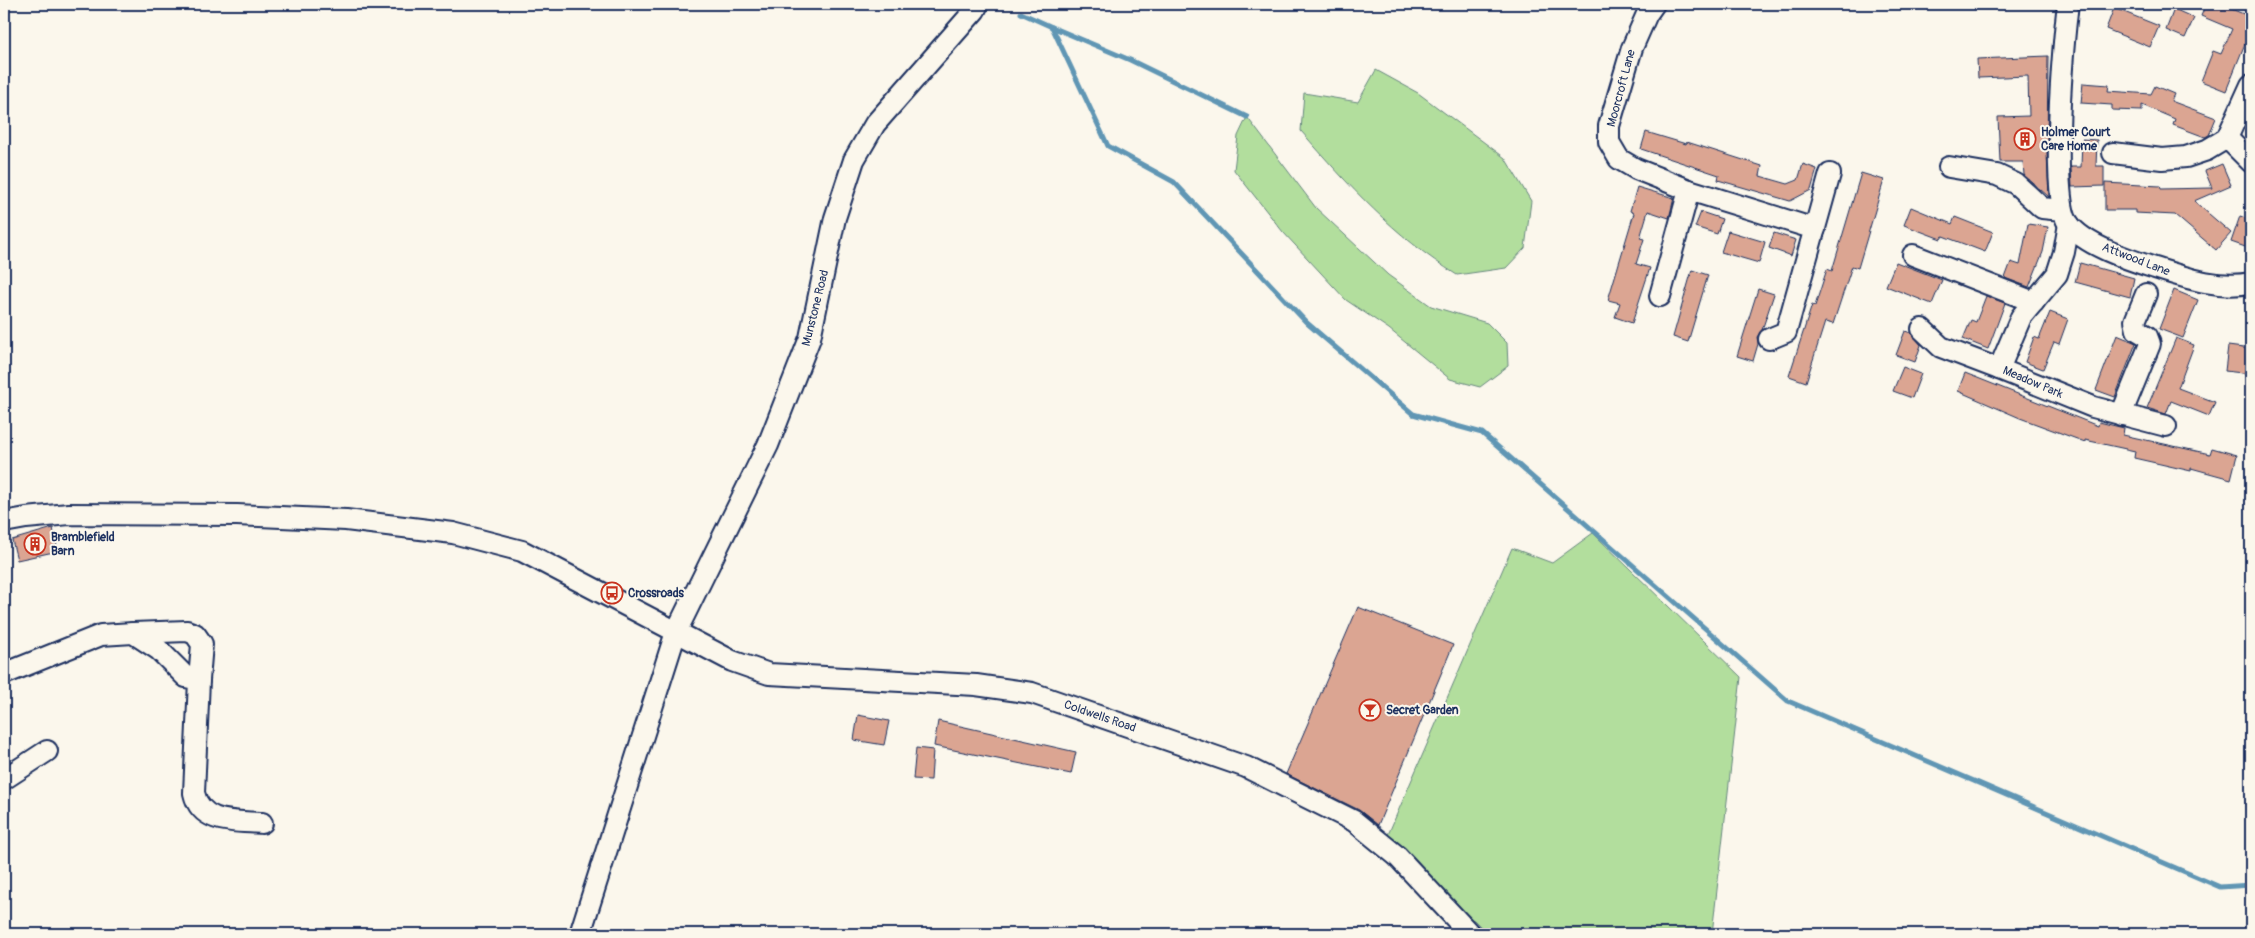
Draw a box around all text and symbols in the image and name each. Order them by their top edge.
street label: Moorcroft Lane [1604,48,1639,128]
place label: Holmer Court Care Home [2041,125,2112,154]
building icon: Holmer Court Care Home [2013,127,2037,151]
street label: Attwood Lane [2100,240,2172,279]
street label: Munstone Road [799,268,832,348]
street label: Meadow Park [2000,363,2065,402]
place label: Bramblefield Barn [51,530,115,559]
building icon: Bramblefield Barn [23,532,47,556]
bus stop icon: Crossroads [600,581,624,605]
place label: Crossroads [628,586,685,601]
street label: Coldwells Road [1062,697,1138,736]
bar icon: Secret Garden [1358,698,1382,722]
place label: Secret Garden [1386,703,1459,718]

